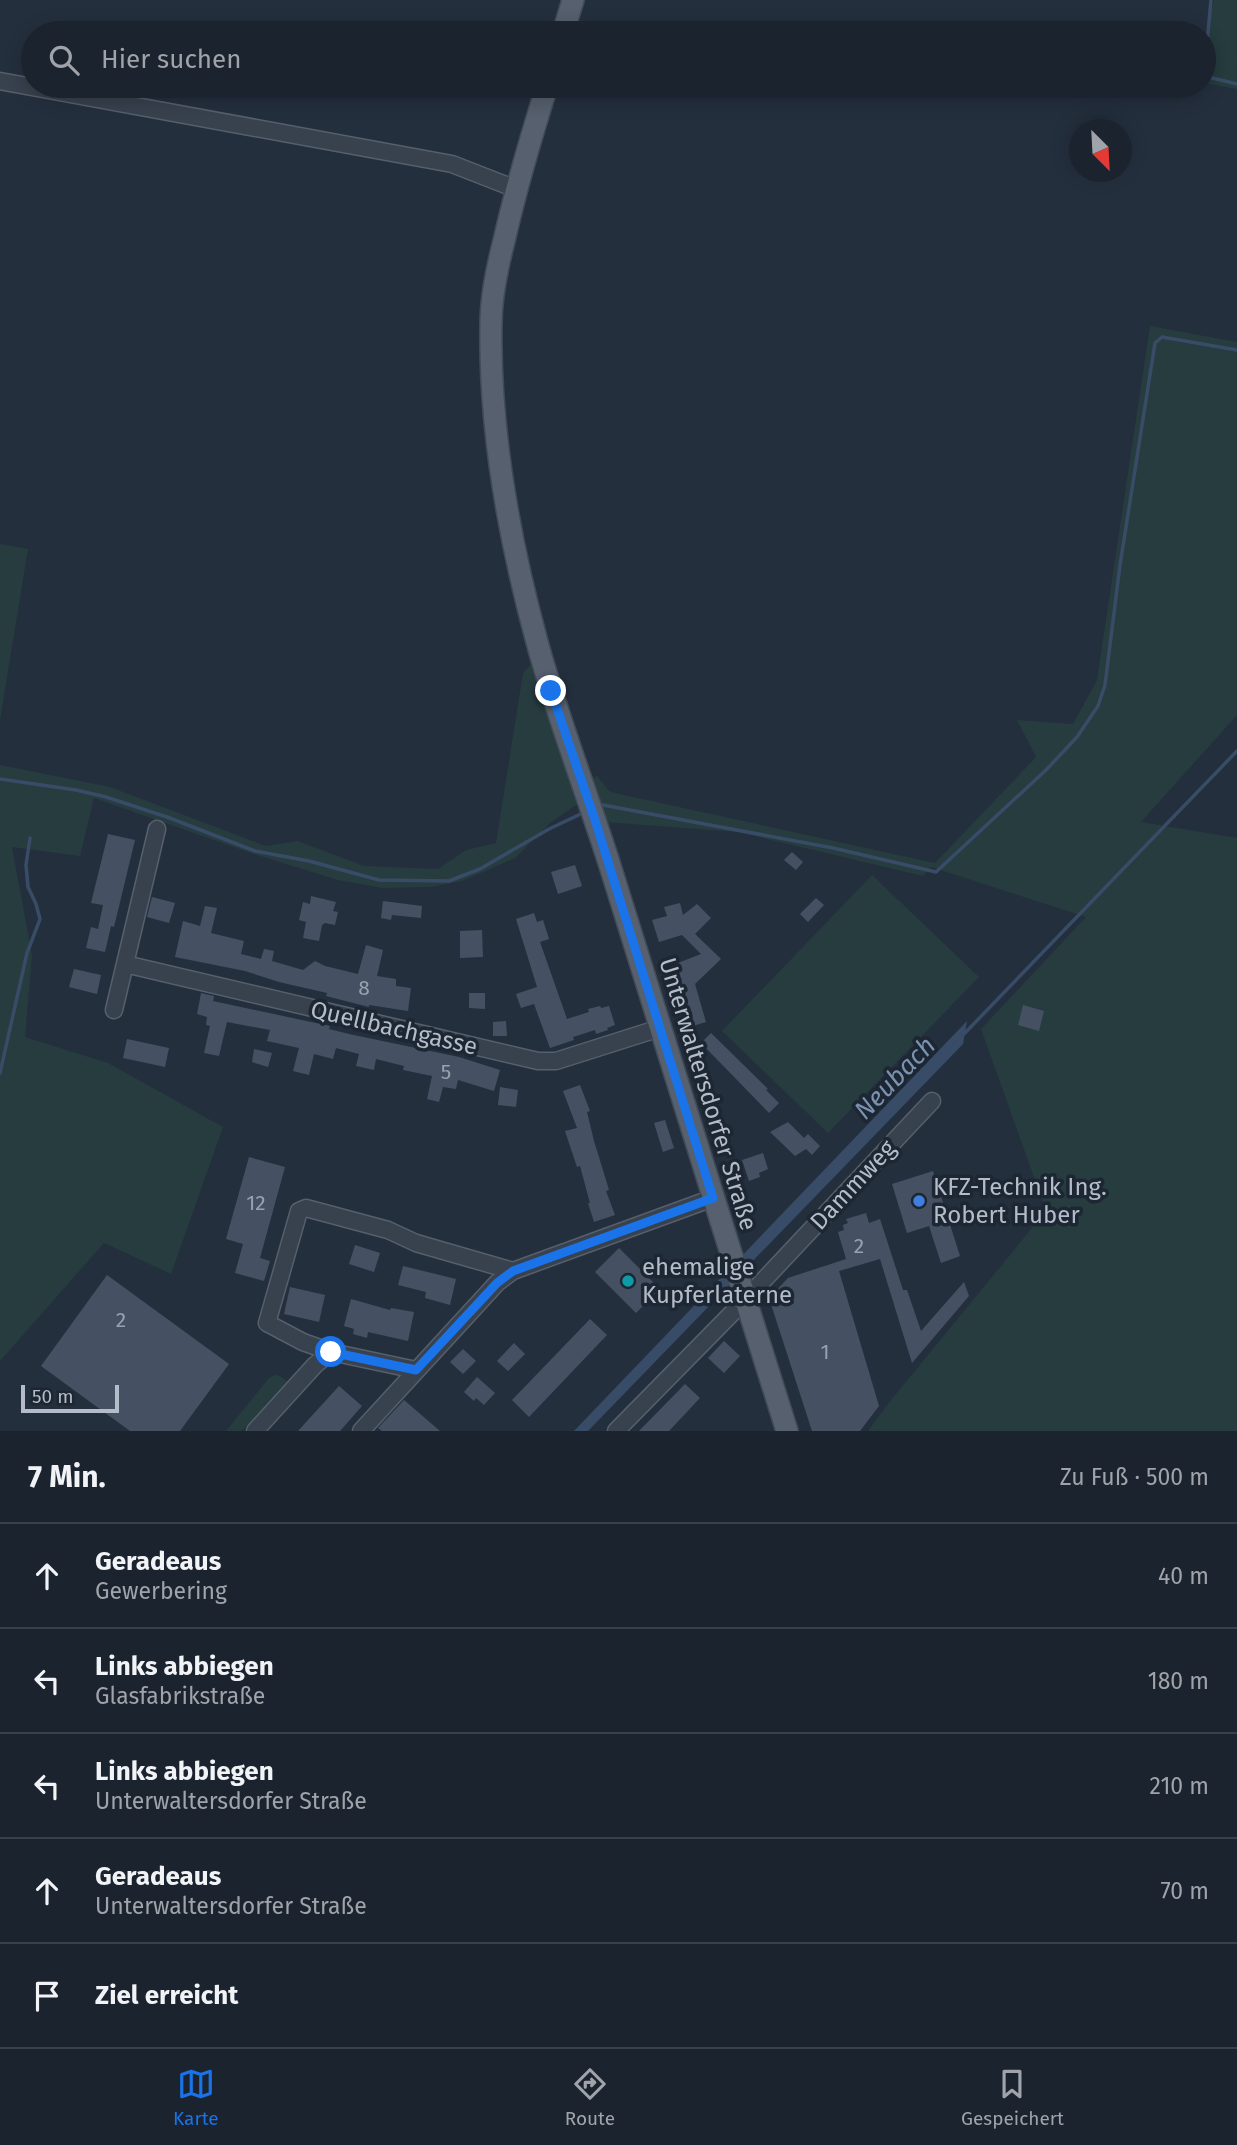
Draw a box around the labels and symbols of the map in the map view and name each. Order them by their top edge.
north arrow [1069,119,1132,182]
route end [535,675,566,706]
street label: Unterwaltersdorfer Straße [653,954,763,1234]
house number: 8 [358,975,370,1001]
street label: Quellbachgasse [308,995,480,1061]
water label: Neubach [848,1030,942,1126]
house number: 5 [441,1059,451,1085]
street label: Dammweg [805,1134,902,1236]
place label: KFZ-Technik Ing. Robert Huber [933,1173,1107,1229]
house number: 12 [246,1190,266,1216]
marker: KFZ-Technik Ing. Robert Huber [911,1193,927,1209]
house number: 2 [854,1233,864,1259]
place label: ehemalige Kupferlaterne [642,1253,792,1309]
marker: ehemalige Kupferlaterne [620,1273,636,1289]
house number: 2 [116,1307,126,1333]
route start [315,1336,346,1367]
house number: 1 [820,1339,830,1365]
scale bar [21,1382,119,1414]

